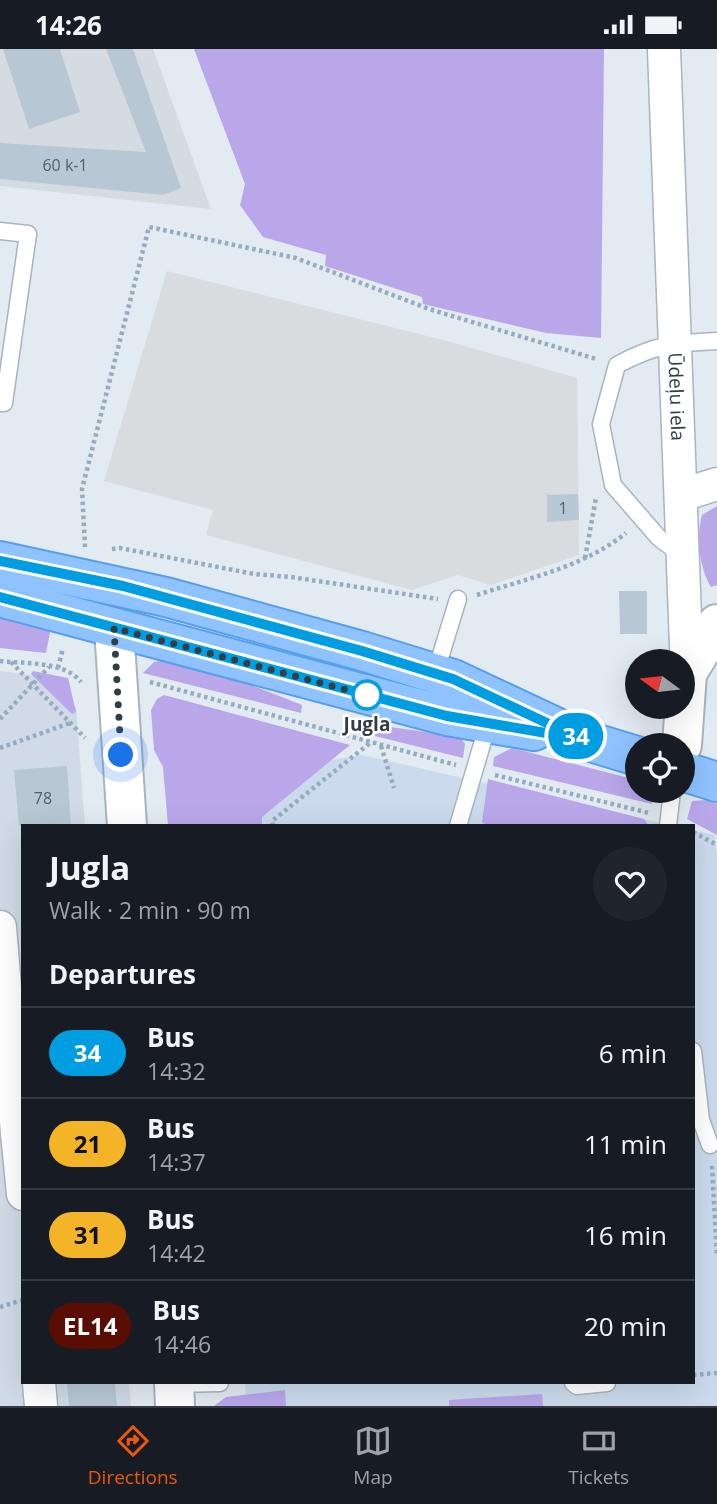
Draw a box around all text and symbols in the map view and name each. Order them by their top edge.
text: 14:26 [35,7,102,43]
house number: 60 k-1 [42,154,88,176]
street label: Ūdeļu iela [662,352,691,441]
house number: 1 [558,497,568,519]
north arrow [625,649,695,719]
map controls [625,649,695,803]
marker: Jugla [352,680,382,710]
place label: Jugla [342,711,390,737]
line badge: 34 [544,713,608,759]
text: 34 [562,719,590,752]
button: locate [625,733,695,803]
your location [103,737,138,772]
house number: 78 [34,787,52,809]
text: Jugla [49,845,130,890]
button: heart [593,847,667,921]
text: Walk · 2 min · 90 m [49,894,251,926]
text: Departures [49,956,196,992]
text: Bus [147,1019,194,1055]
text: 6 min [599,1035,667,1071]
text: 34 [74,1036,101,1069]
text: 14:32 [147,1055,206,1087]
text: Bus [147,1110,194,1146]
text: 11 min [584,1126,667,1162]
text: 21 [74,1127,101,1160]
text: 14:37 [147,1146,206,1178]
text: Bus [147,1201,194,1237]
text: 16 min [584,1217,667,1253]
text: 31 [74,1218,101,1251]
text: 14:42 [147,1237,206,1269]
text: Bus [152,1292,200,1328]
text: 20 min [584,1308,667,1344]
text: EL14 [63,1309,117,1342]
text: 14:46 [152,1328,211,1360]
tab: Directions [88,1422,178,1490]
tab: Map [353,1422,393,1490]
tab: Tickets [568,1422,629,1490]

